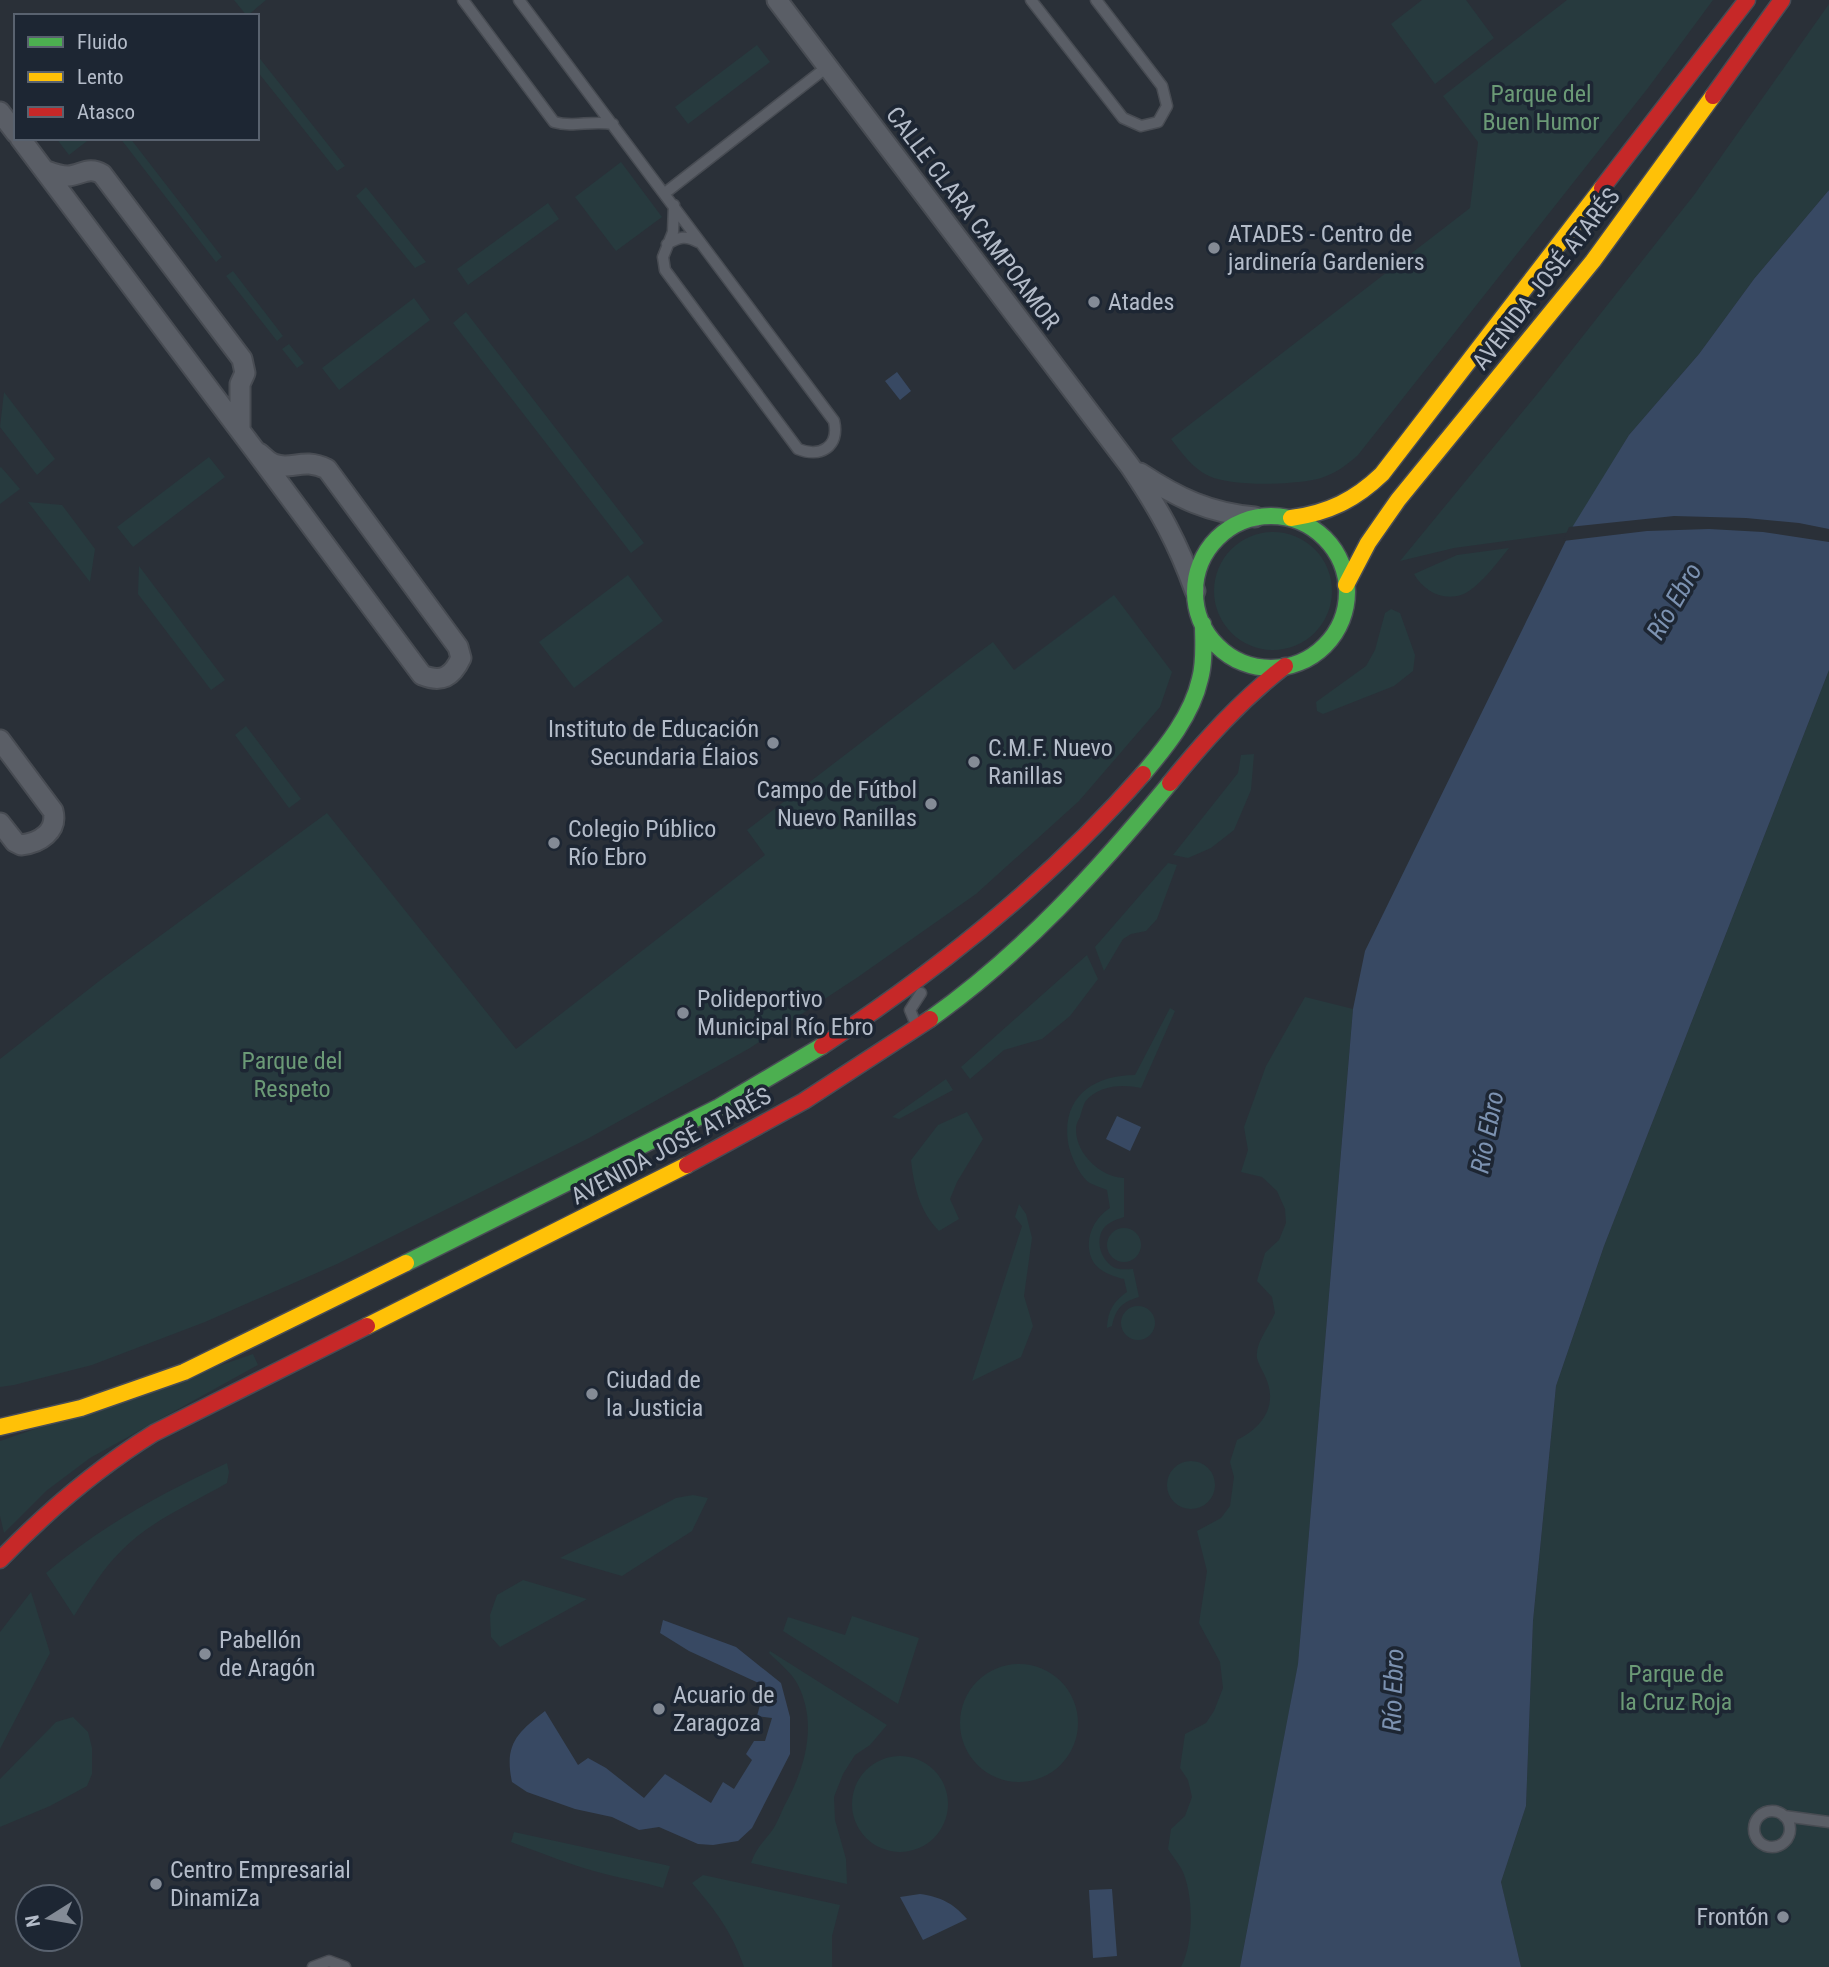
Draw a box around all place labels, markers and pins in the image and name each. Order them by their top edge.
place label: ATADES - Centro de jardinería Gardeniers [1227,220,1425,276]
marker: ATADES - Centro de jardinería Gardeniers [1206,240,1222,256]
place label: Atades [1108,288,1174,316]
marker: Atades [1086,294,1102,310]
place label: Instituto de Educación Secundaria Élaios [548,715,759,771]
place label: C.M.F. Nuevo Ranillas [988,734,1113,790]
marker: Instituto de Educación Secundaria Élaios [765,735,781,751]
marker: C.M.F. Nuevo Ranillas [966,754,982,770]
place label: Campo de Fútbol Nuevo Ranillas [756,776,917,832]
marker: Campo de Fútbol Nuevo Ranillas [923,796,939,812]
place label: Colegio Público Río Ebro [568,815,716,871]
marker: Colegio Público Río Ebro [546,835,562,851]
place label: Polideportivo Municipal Río Ebro [697,985,874,1041]
marker: Polideportivo Municipal Río Ebro [675,1005,691,1021]
place label: Ciudad de la Justicia [606,1366,703,1422]
marker: Ciudad de la Justicia [584,1386,600,1402]
place label: Pabellón de Aragón [219,1626,315,1682]
marker: Pabellón de Aragón [197,1646,213,1662]
place label: Acuario de Zaragoza [673,1681,775,1737]
marker: Acuario de Zaragoza [651,1701,667,1717]
place label: Centro Empresarial DinamiZa [170,1856,351,1912]
marker: Centro Empresarial DinamiZa [148,1876,164,1892]
place label: Frontón [1696,1903,1769,1931]
marker: Frontón [1775,1909,1791,1925]

